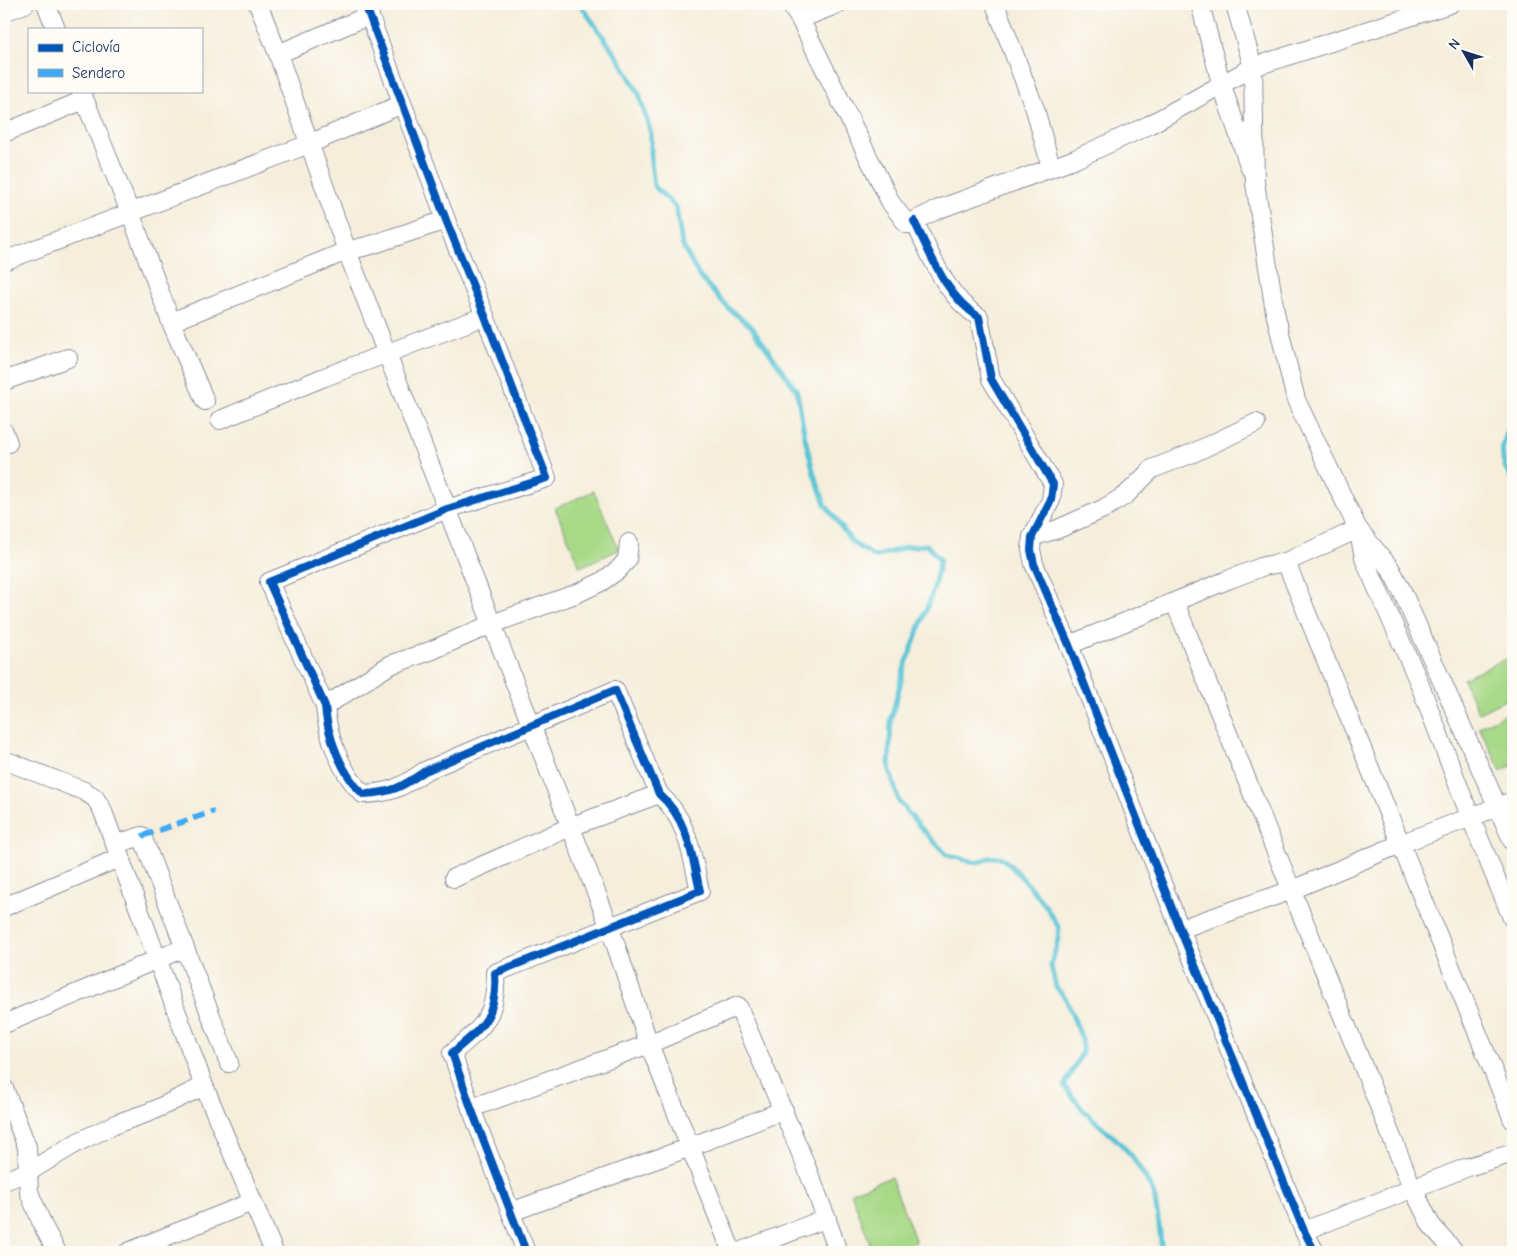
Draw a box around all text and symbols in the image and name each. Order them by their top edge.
legend [28,28,202,92]
north arrow [1440,28,1490,78]
text: N [1445,35,1464,53]
text: Ciclovía [72,38,120,56]
text: Sendero [72,64,125,82]

